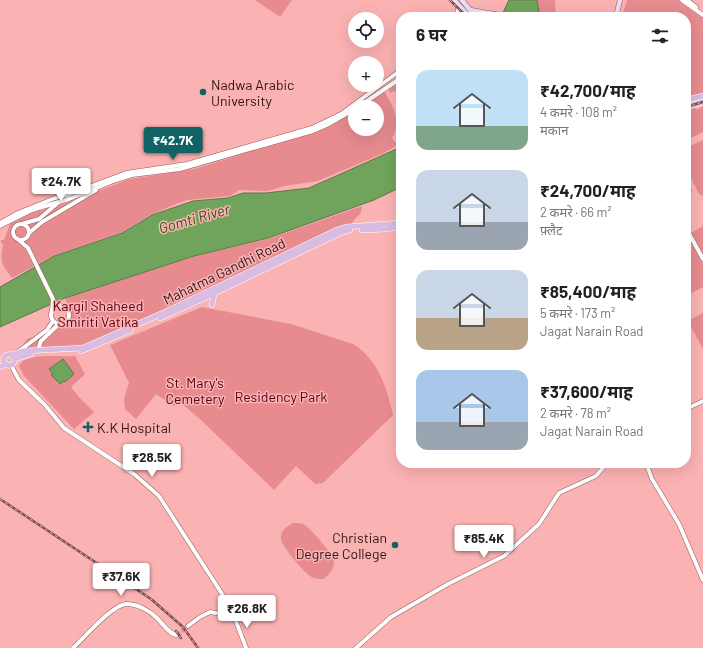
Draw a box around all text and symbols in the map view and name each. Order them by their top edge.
map controls [348,12,384,136]
button: locate [348,12,384,48]
text: 6 घर [416,24,447,44]
icon: filters [649,25,671,47]
button: + [348,56,384,92]
place label: Nadwa Arabic University [211,76,294,109]
text: ₹42,700/माह [540,80,636,100]
icon: home [448,86,496,134]
marker: Nadwa Arabic University [198,87,208,97]
button: − [348,100,384,136]
text: 4 कमरे · 108 m² [540,104,617,120]
text: मकान [540,122,568,138]
pin: ₹42.7K [140,127,206,161]
text: ₹42.7K [153,132,193,148]
pin: ₹24.7K [28,168,94,202]
text: ₹24.7K [41,173,81,189]
text: ₹24,700/माह [540,180,636,200]
icon: home [448,186,496,234]
water label: Gomti River [156,199,232,237]
text: 2 कमरे · 66 m² [540,204,612,220]
text: फ़्लैट [540,222,563,238]
street label: Mahatma Gandhi Road [160,234,288,308]
text: ₹85,400/माह [540,281,636,301]
icon: home [448,286,496,334]
park label: Kargil Shaheed Smiriti Vatika [53,297,143,330]
text: 5 कमरे · 173 m² [540,305,615,321]
text: Jagat Narain Road [540,323,643,339]
park label: St. Mary's Cemetery [165,374,225,407]
text: ₹37,600/माह [540,381,633,401]
icon: home [448,386,496,434]
park label: Residency Park [235,388,327,405]
text: 2 कमरे · 78 m² [540,405,611,421]
place label: K.K Hospital [97,419,171,436]
marker: K.K Hospital [82,421,94,433]
text: Jagat Narain Road [540,423,643,439]
pin: ₹28.5K [119,444,185,478]
text: ₹28.5K [132,449,172,465]
pin: ₹85.4K [451,525,517,559]
place label: Christian Degree College [296,529,387,562]
text: ₹85.4K [464,530,505,546]
marker: Christian Degree College [390,540,400,550]
pin: ₹37.6K [88,563,154,597]
text: ₹37.6K [102,568,140,584]
pin: ₹26.8K [214,595,280,629]
text: ₹26.8K [227,600,267,616]

